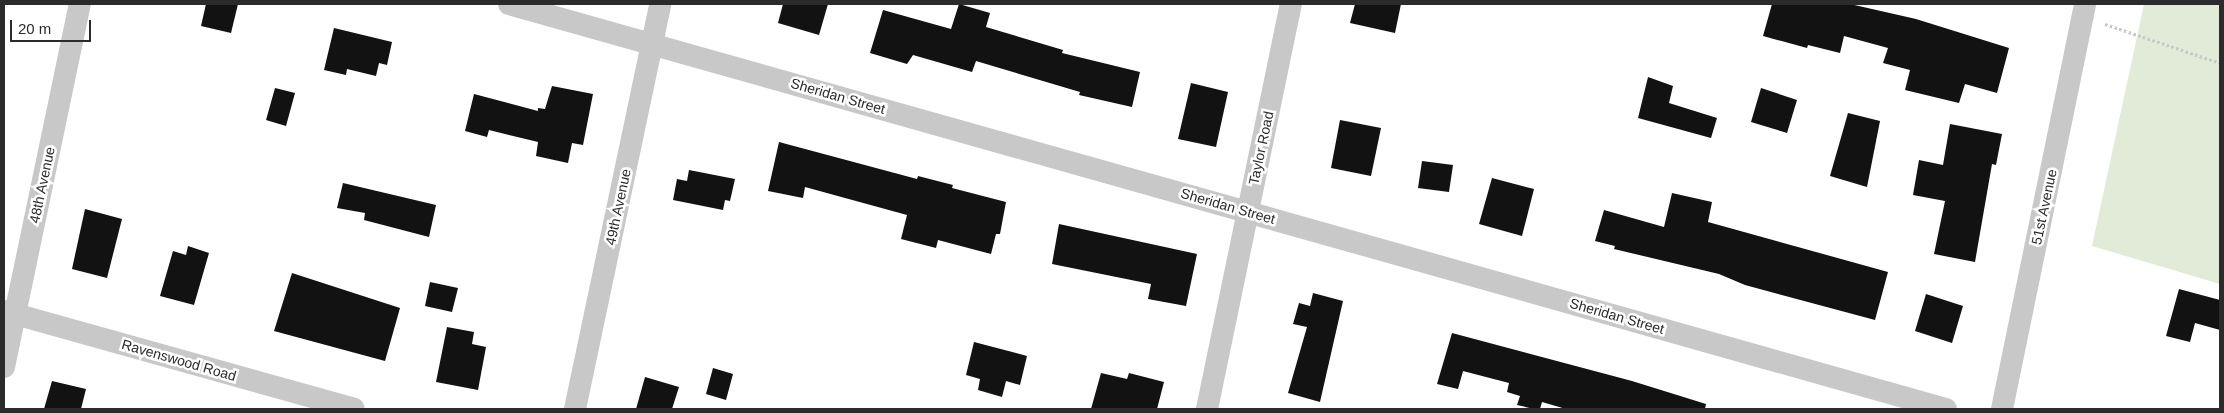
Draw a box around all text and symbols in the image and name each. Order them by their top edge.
scale bar [12,10,94,42]
text: 20 m [18,20,51,37]
street label: Sheridan Street [789,75,887,117]
street label: Taylor Road [1245,110,1277,186]
street label: 48th Avenue [26,145,58,225]
street label: 49th Avenue [602,167,634,247]
street label: 51st Avenue [2028,167,2060,247]
street label: Sheridan Street [1179,185,1277,227]
street label: Sheridan Street [1568,295,1666,337]
street label: Ravenswood Road [120,336,238,384]

